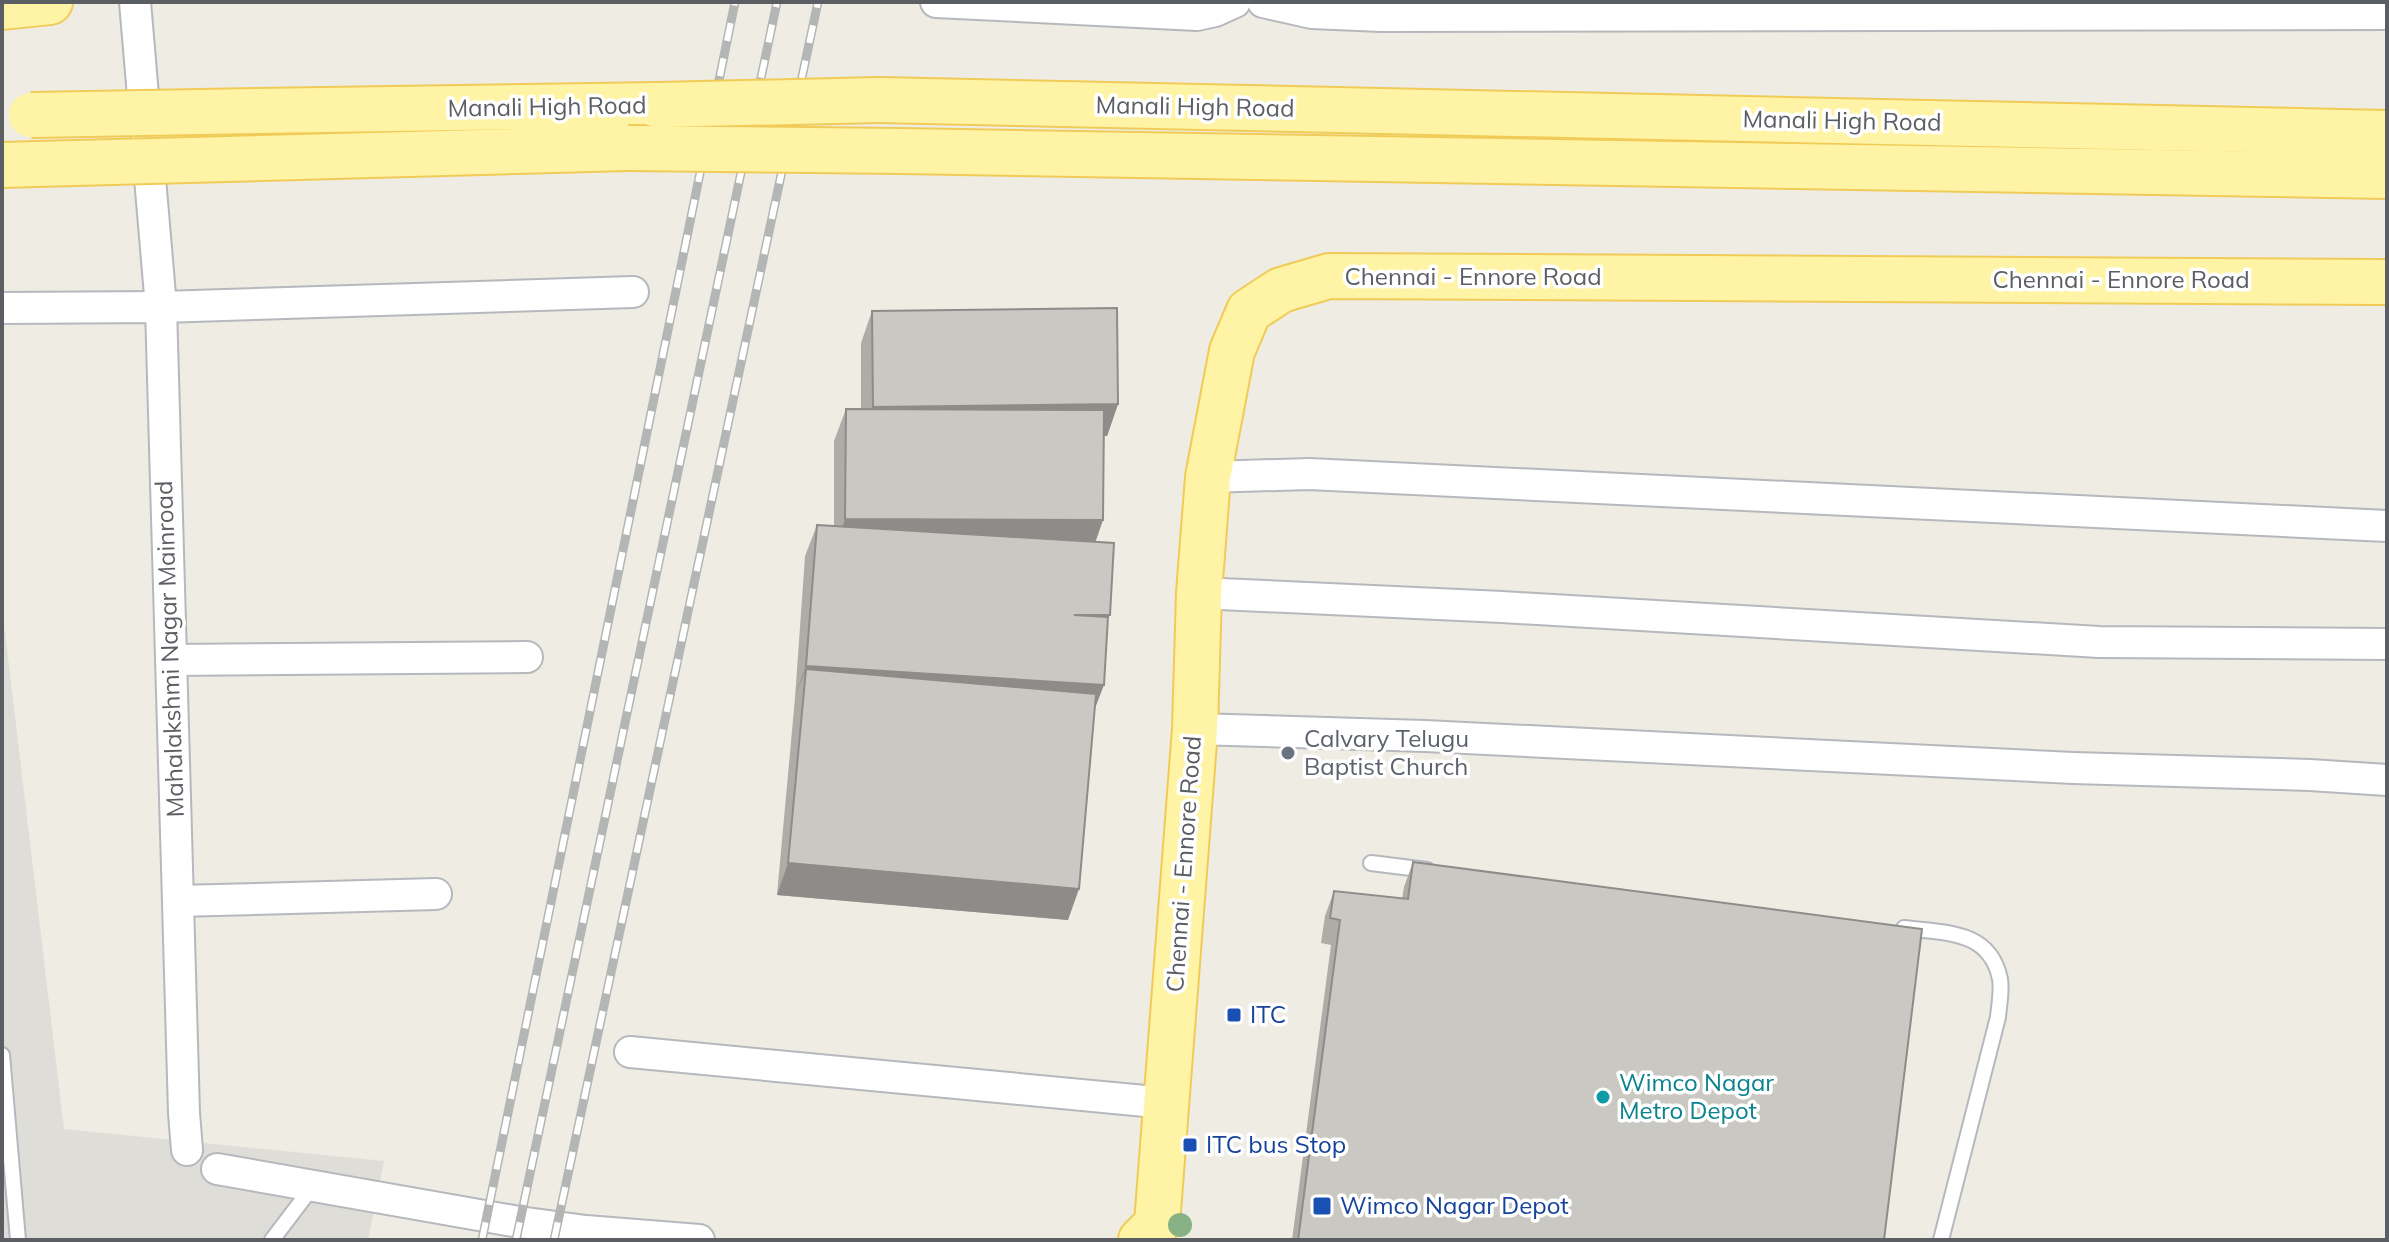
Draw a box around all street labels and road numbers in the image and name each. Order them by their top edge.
street label: Manali High Road [447,89,647,123]
street label: Manali High Road [1095,89,1295,123]
street label: Manali High Road [1742,103,1942,137]
street label: Chennai - Ennore Road [1344,261,1602,291]
street label: Chennai - Ennore Road [1992,264,2250,294]
street label: Mahalakshmi Nagar Mainroad [148,480,190,818]
street label: Chennai - Ennore Road [1159,735,1207,993]

